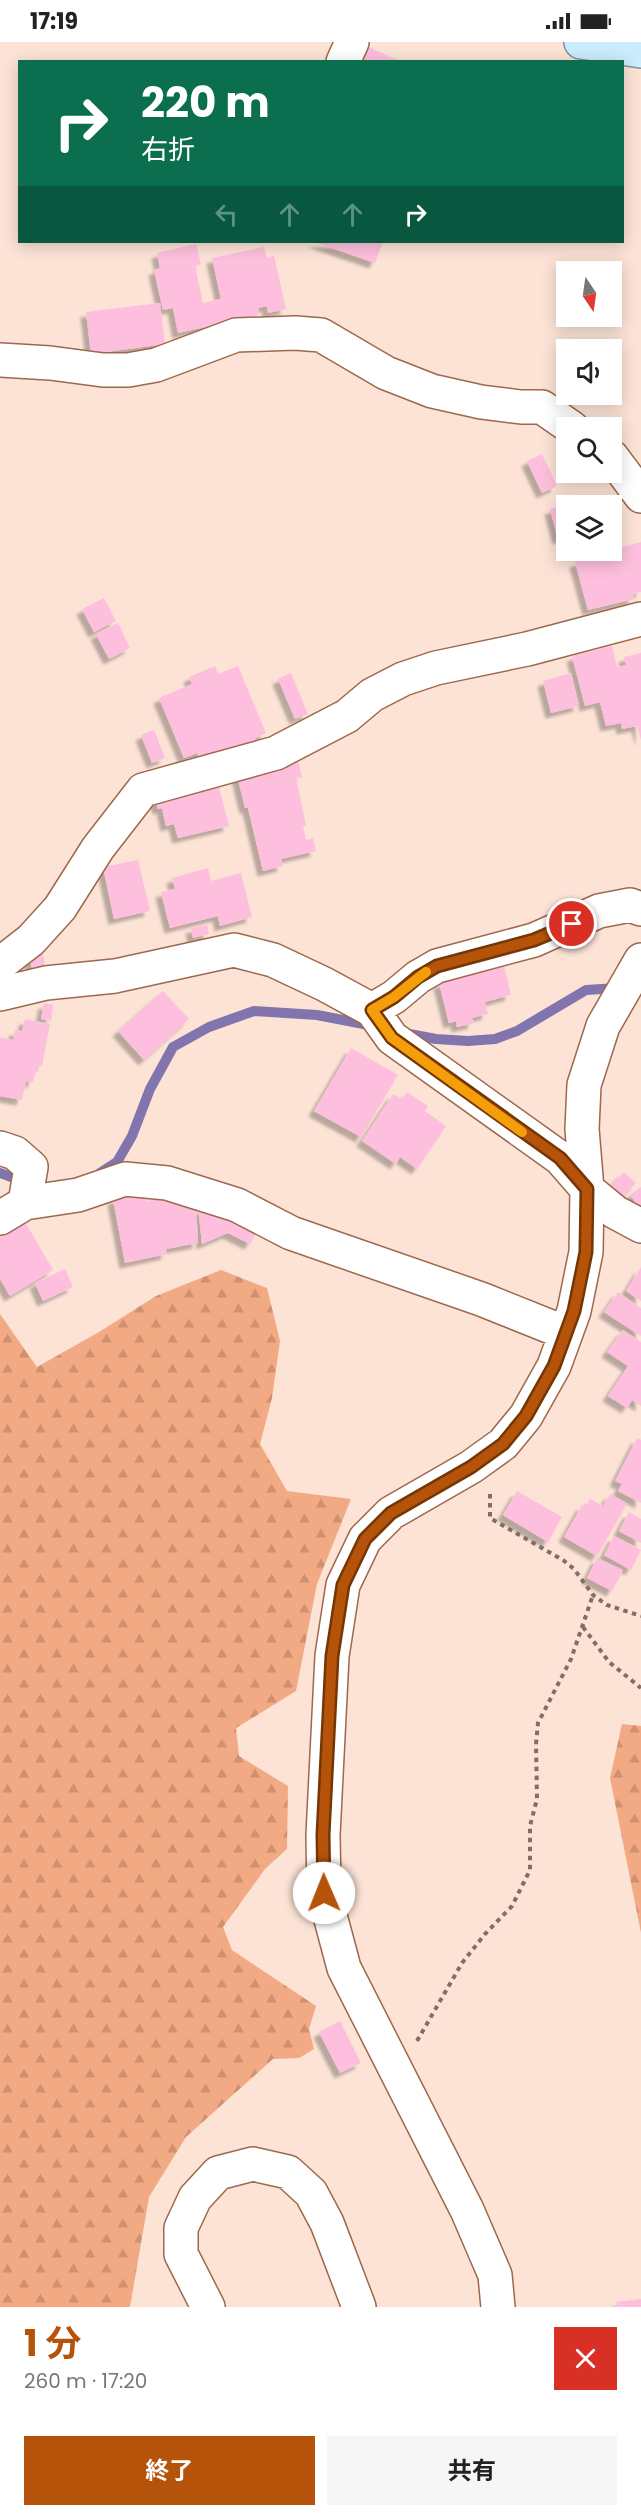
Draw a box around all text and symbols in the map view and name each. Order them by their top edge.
text: 17:19 [30,6,78,37]
text: 220 m [141,73,270,132]
icon: right [42,84,120,162]
text: 右折 [141,131,195,168]
icon: left [210,198,243,231]
icon: ahead [273,198,306,231]
icon: ahead [336,198,369,231]
icon: right [399,198,432,231]
north arrow [556,261,622,327]
map controls [556,261,622,561]
button: sound [556,339,622,405]
button: search [556,417,622,483]
button: layers [556,495,622,561]
pin [546,898,597,949]
icon: arrive [555,907,588,940]
position arrow [292,1861,356,1925]
text: 1 分 [24,2318,81,2369]
button: close [554,2327,617,2390]
text: 260 m · 17:20 [24,2367,147,2395]
button: 終了 [24,2436,315,2505]
button: 共有 [327,2436,617,2505]

